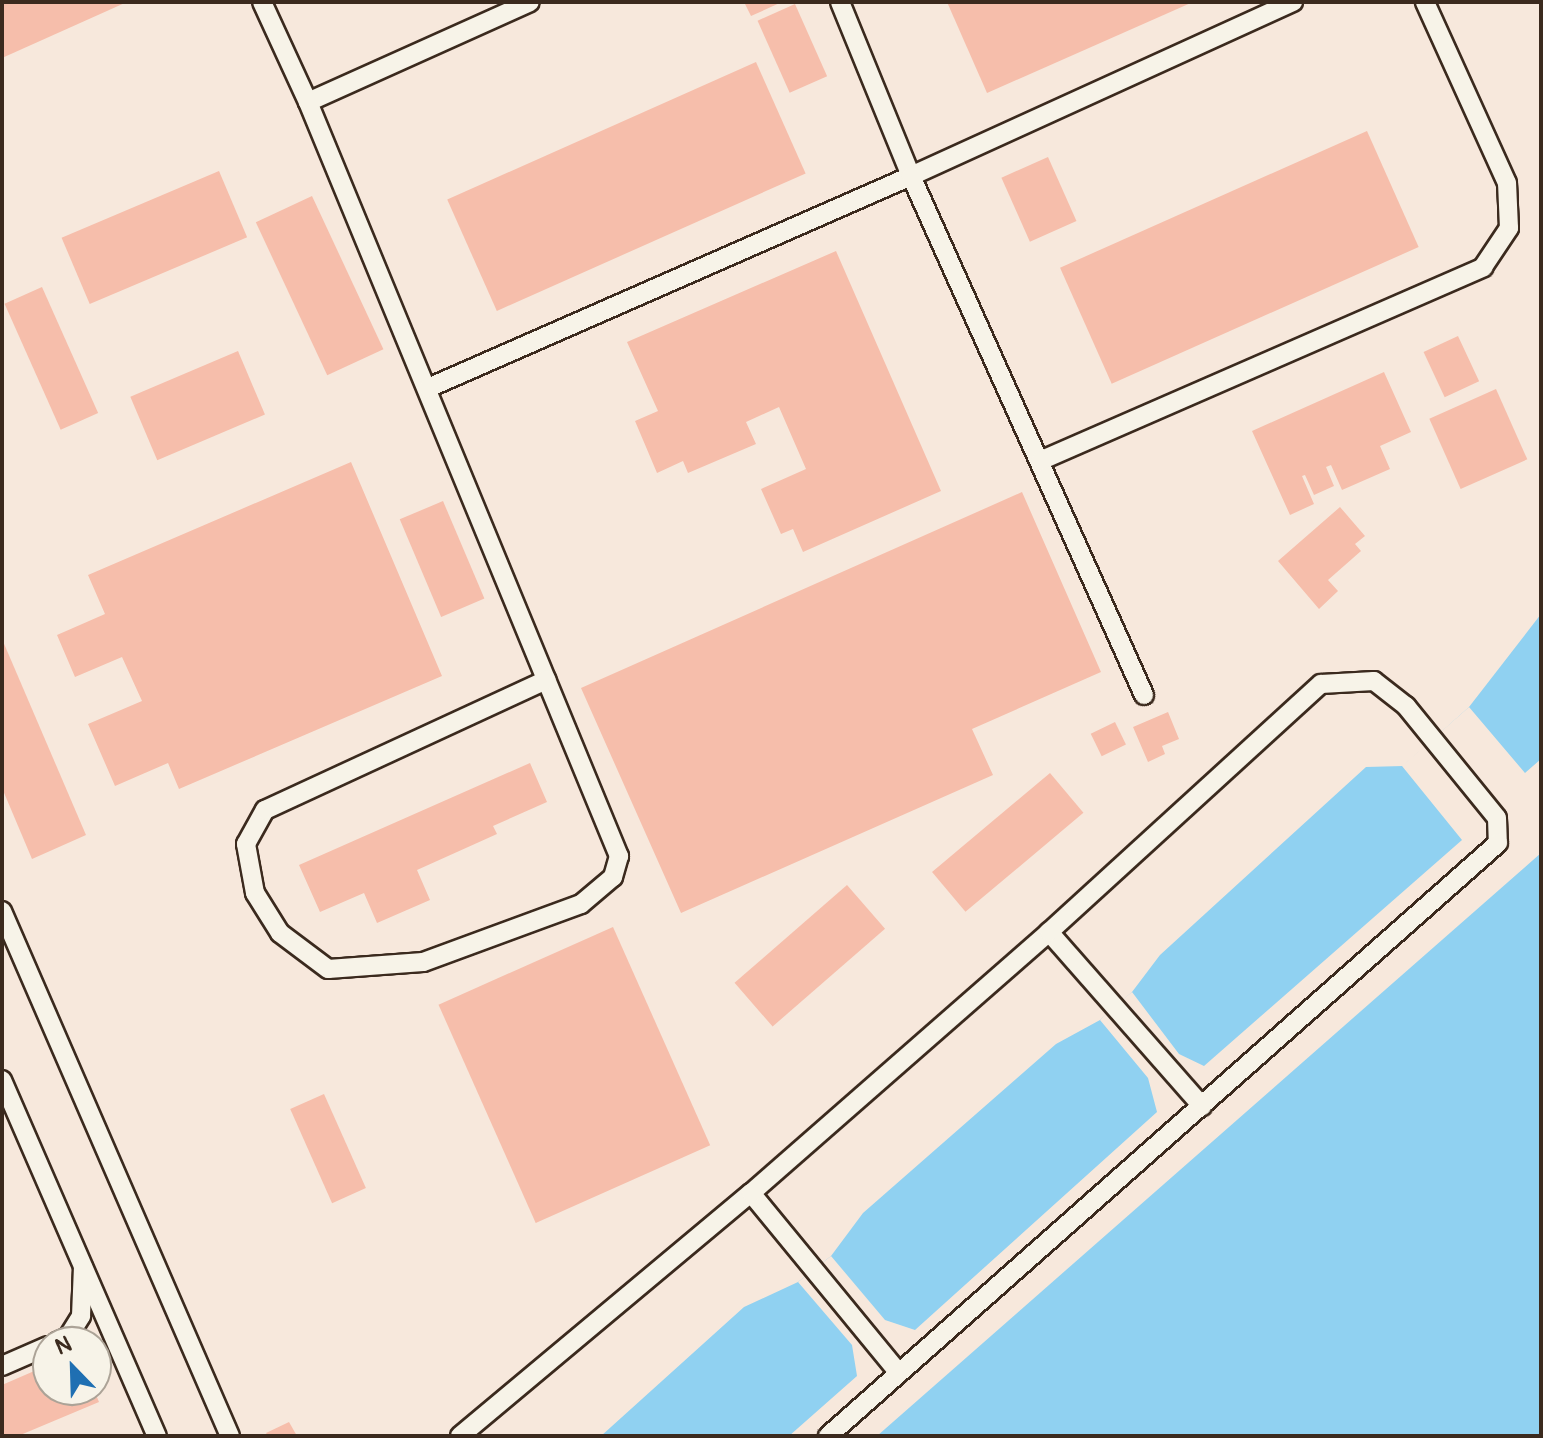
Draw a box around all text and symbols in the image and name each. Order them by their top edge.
north arrow [32,1326,112,1406]
text: N [51,1330,76,1362]

